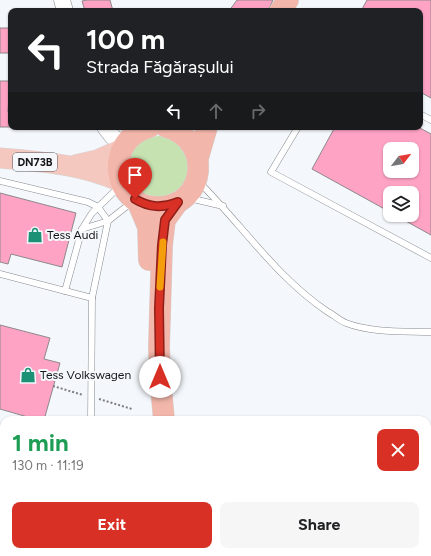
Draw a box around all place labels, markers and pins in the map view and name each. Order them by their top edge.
pin [118,158,152,199]
shop icon: Tess Audi [26,226,44,244]
place label: Tess Audi [47,228,98,242]
shop icon: Tess Volkswagen [19,366,37,384]
place label: Tess Volkswagen [40,368,131,382]

